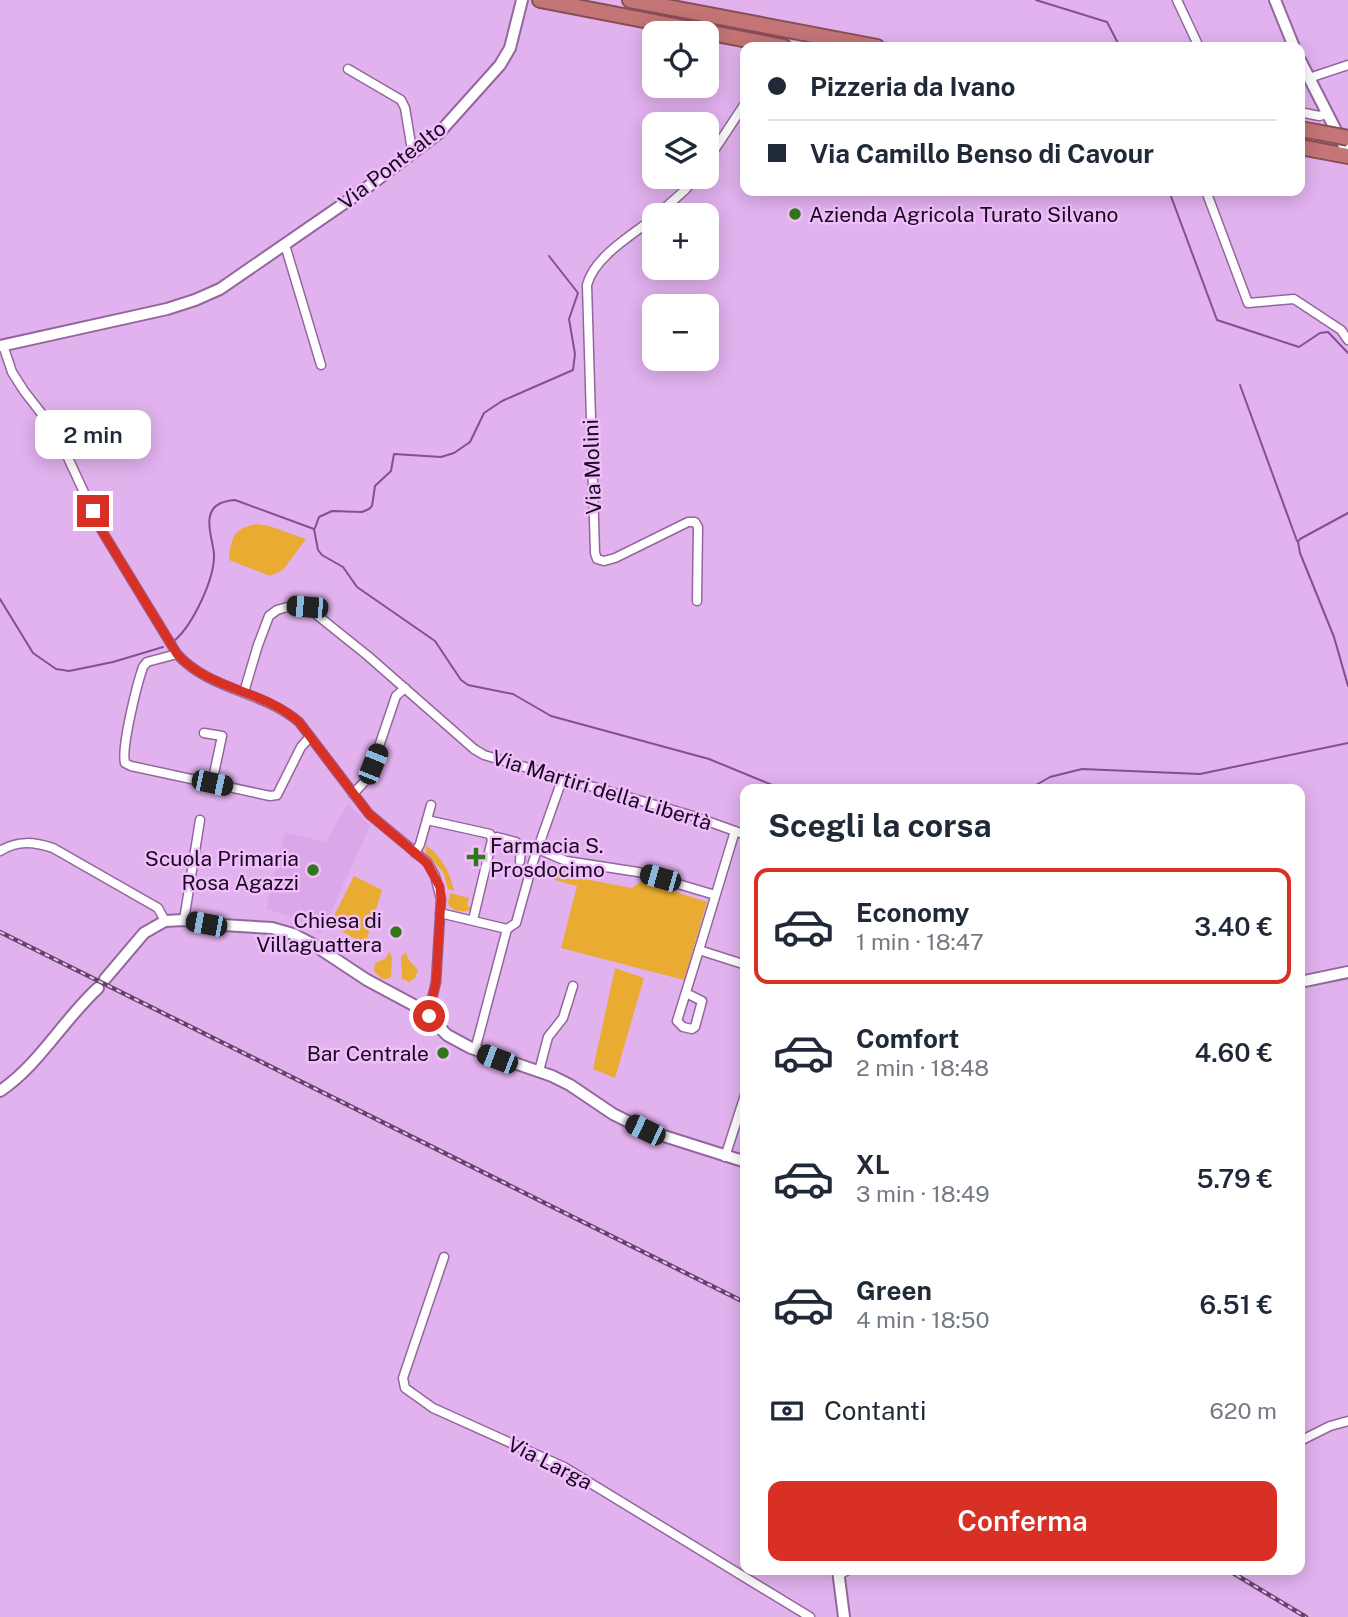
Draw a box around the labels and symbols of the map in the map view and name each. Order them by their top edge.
street label: Via Pontealto [333,115,451,215]
place label: Azienda Agricola Turato Silvano [809,202,1118,227]
marker: Azienda Agricola Turato Silvano [787,206,803,222]
callout: 2 min [35,410,151,458]
street label: Via Molini [578,419,606,515]
route end [77,495,109,527]
car [286,595,329,619]
car [356,741,391,787]
street label: Via Martiri della Libertà [489,745,715,835]
car [190,768,235,798]
place label: Farmacia S. Prosdocimo [490,833,605,882]
place label: Scuola Primaria Rosa Agazzi [145,846,299,895]
marker: Farmacia S. Prosdocimo [468,849,484,865]
marker: Scuola Primaria Rosa Agazzi [305,862,321,878]
car [637,862,684,894]
place label: Chiesa di Villaguattera [256,908,382,957]
car [184,910,229,938]
marker: Chiesa di Villaguattera [388,924,404,940]
route start [413,1000,445,1032]
place label: Bar Centrale [307,1041,429,1066]
car [474,1042,521,1076]
marker: Bar Centrale [435,1045,451,1061]
car [622,1111,669,1149]
street label: Via Larga [503,1431,597,1495]

